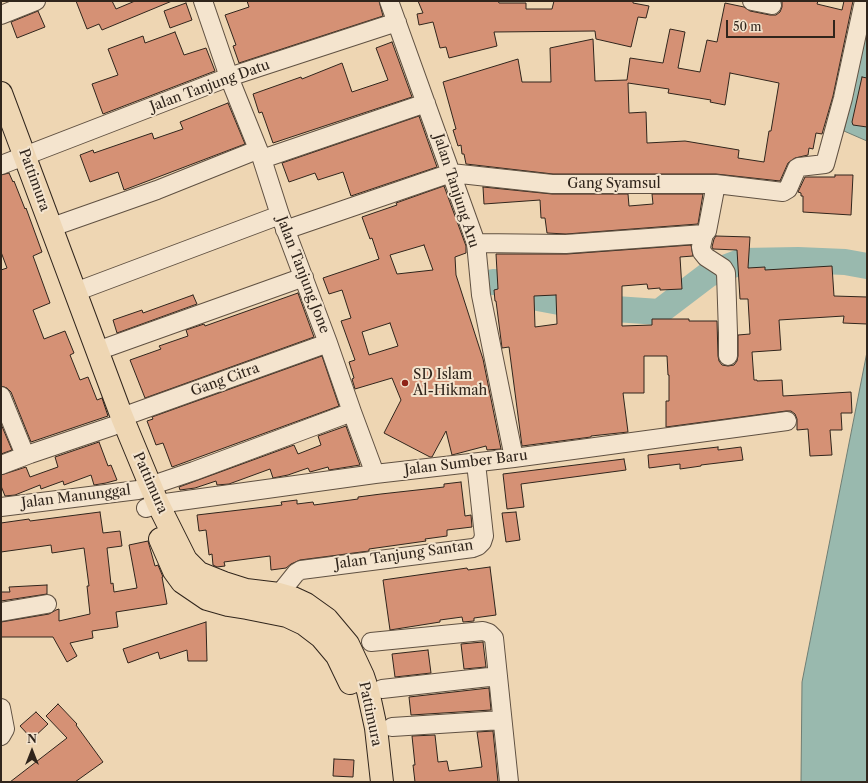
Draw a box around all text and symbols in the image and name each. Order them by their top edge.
scale bar [728,12,837,38]
text: 50 m [733,19,762,34]
street label: Jalan Tanjung Datu [148,57,272,115]
street label: Jalan Tanjung Aru [430,132,482,250]
street label: Pattimura [15,146,53,214]
street label: Gang Syamsul [567,176,661,192]
street label: Jalan Tanjung Jone [273,214,333,336]
street label: Gang Citra [188,360,262,400]
place label: SD Islam Al-Hikmah [413,367,487,400]
marker: SD Islam Al-Hikmah [400,378,410,388]
street label: Jalan Sumber Baru [404,447,528,479]
street label: Pattimura [129,450,171,516]
street label: Jalan Manunggal [20,482,132,512]
street label: Jalan Tanjung Santan [334,537,474,573]
street label: Pattimura [355,680,385,748]
north arrow [12,731,52,771]
text: N [27,732,37,746]

